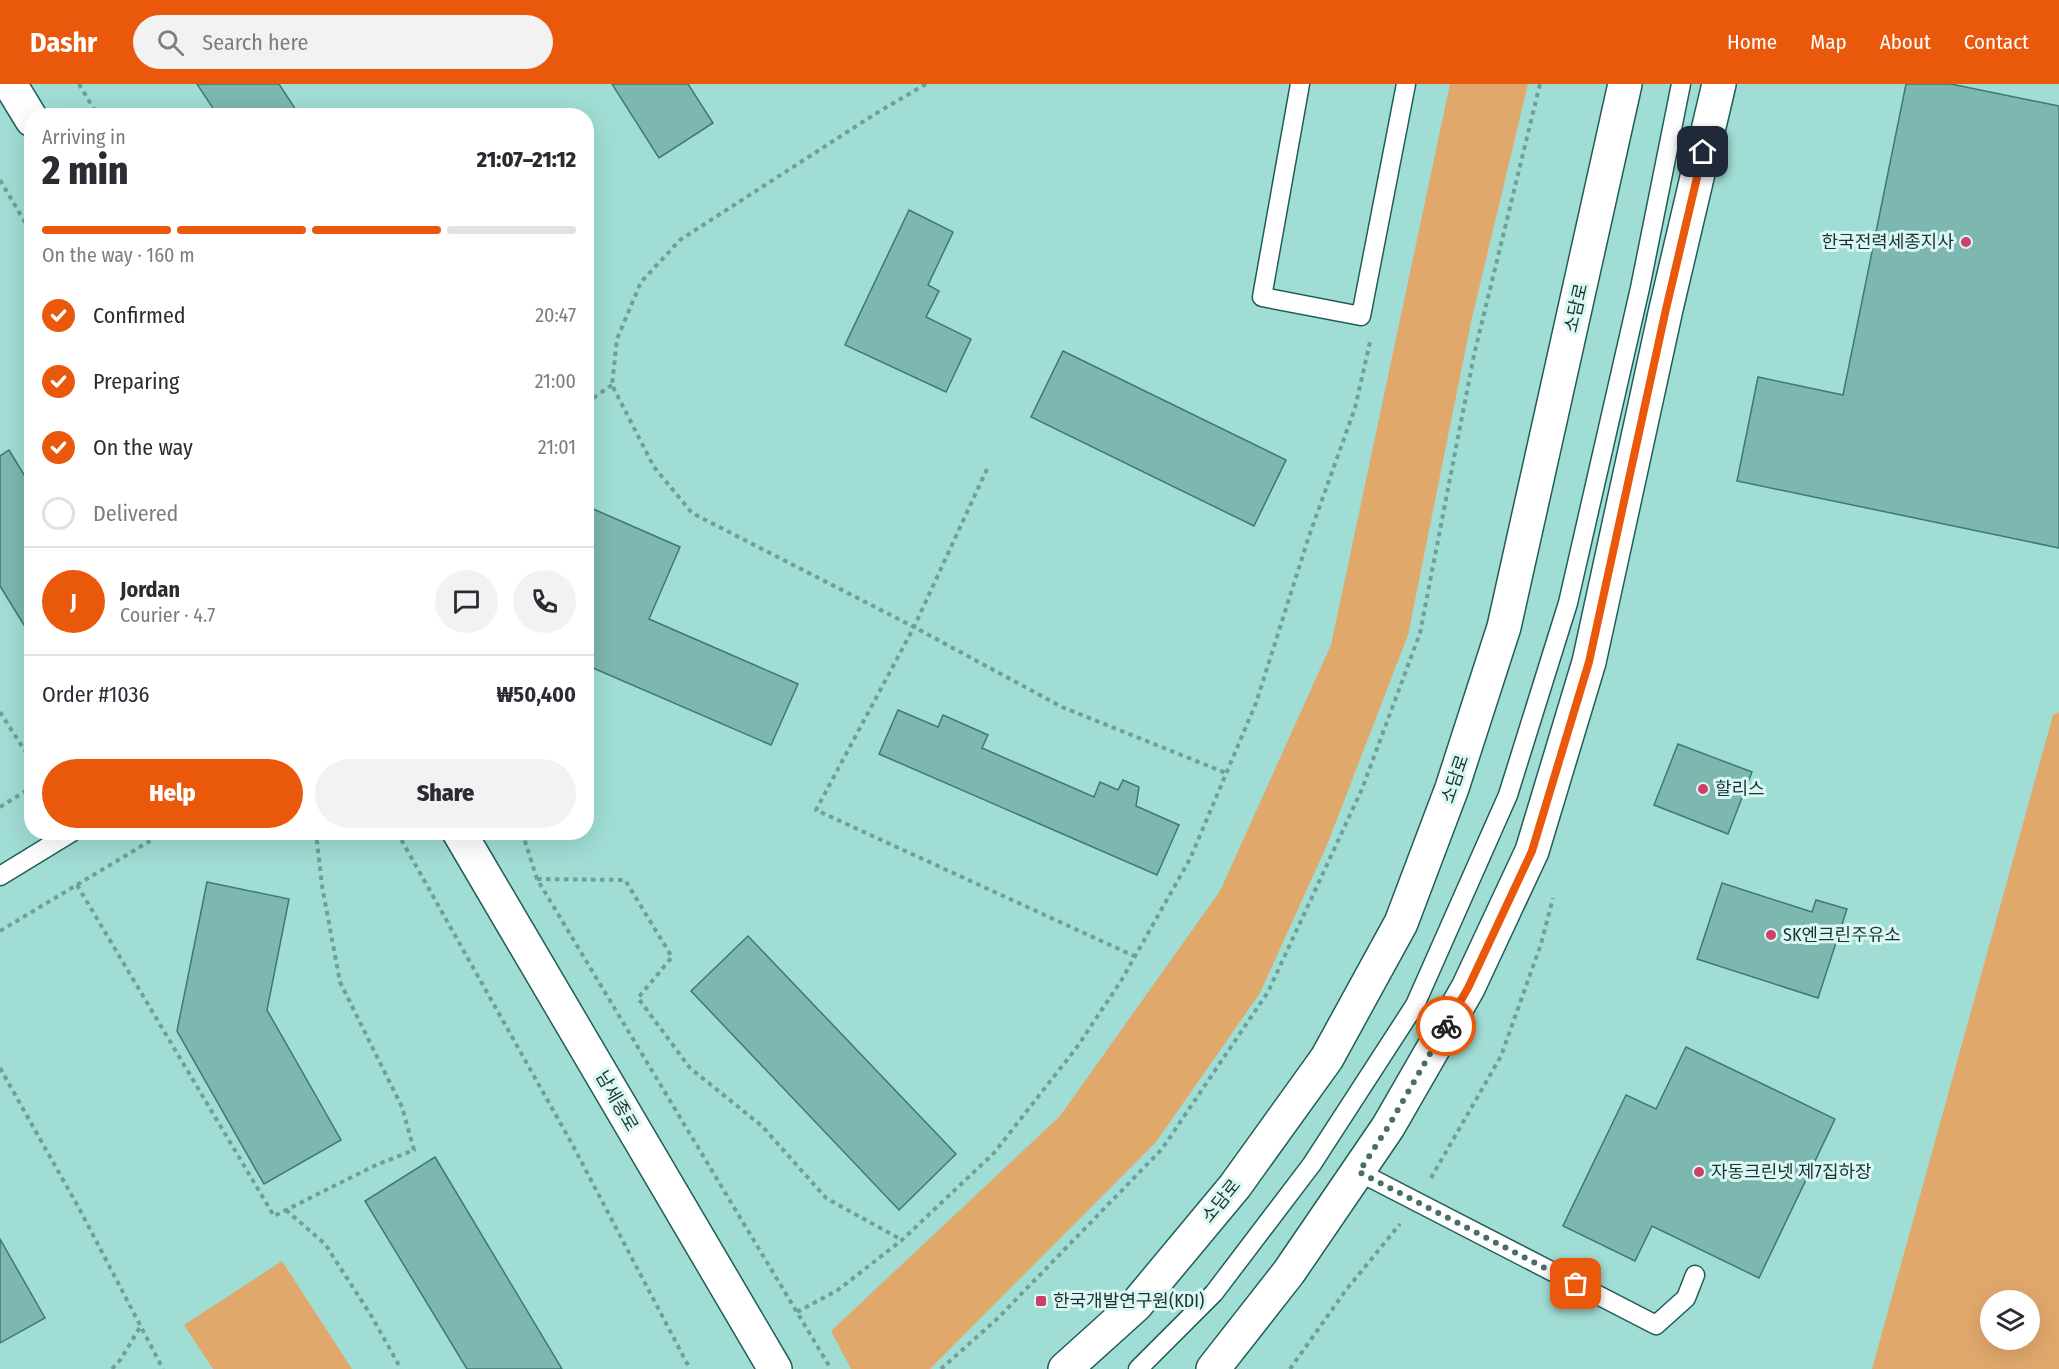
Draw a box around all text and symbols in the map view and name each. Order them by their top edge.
search box [133,15,553,69]
text: Dashr [30,26,97,59]
icon: search [154,26,187,59]
text: Search here [202,29,308,56]
text: Home [1727,29,1777,55]
text: Map [1810,29,1847,55]
text: About [1880,29,1931,55]
text: Contact [1964,29,2029,55]
text: Arriving in [42,125,126,149]
pin [1677,126,1728,177]
icon: home [1686,135,1719,168]
text: 21:07–21:12 [477,146,576,173]
text: 2 min [42,148,128,194]
place label: 한국전력세종지사 [1822,231,1954,253]
marker: 한국전력세종지사 [1959,235,1973,249]
text: On the way · 160 m [42,243,195,267]
street label: 소담로 [1560,281,1592,335]
icon: check [42,299,75,332]
text: Confirmed [93,302,186,329]
text: 20:47 [535,303,576,327]
icon: check [42,365,75,398]
text: Preparing [93,368,179,395]
text: 21:00 [535,369,576,393]
icon: check [42,431,75,464]
text: On the way [93,434,193,461]
text: 21:01 [538,435,576,459]
text: Delivered [93,500,178,527]
button: chat [435,570,498,633]
button: phone [513,570,576,633]
text: Jordan [120,576,180,603]
text: J [70,588,77,615]
text: Courier · 4.7 [120,603,215,627]
text: Order #1036 [42,681,149,708]
text: ₩50,400 [496,681,576,708]
street label: 소담로 [1437,752,1473,806]
button: Help [42,759,303,828]
button: Share [315,759,576,828]
place label: 할리스 [1715,778,1765,800]
marker: 할리스 [1696,782,1710,796]
place label: SK엔크린주유소 [1783,924,1901,946]
marker: SK엔크린주유소 [1764,928,1778,942]
courier [1416,996,1476,1056]
icon: bike [1430,1010,1463,1043]
street label: 남세종로 [591,1067,643,1135]
place label: 자동크린넷 제7집하장 [1711,1161,1872,1183]
marker: 자동크린넷 제7집하장 [1692,1165,1706,1179]
street label: 소담로 [1197,1175,1245,1227]
pin [1550,1258,1601,1309]
icon: bag [1559,1267,1592,1300]
place label: 한국개발연구원(KDI) [1053,1290,1204,1312]
map controls [1980,1290,2040,1350]
button: layers [1980,1290,2040,1350]
marker: 한국개발연구원(KDI) [1034,1294,1048,1308]

